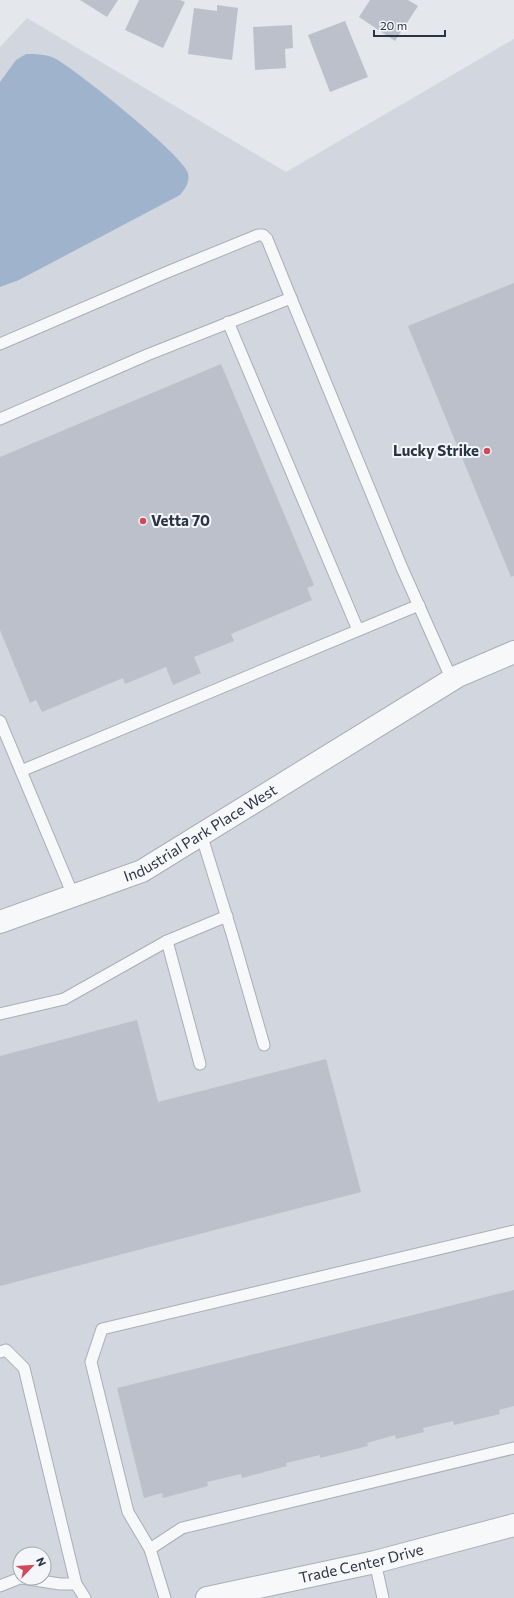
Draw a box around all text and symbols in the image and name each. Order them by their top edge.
scale bar [374,12,445,38]
text: 20 m [380,18,407,32]
place label: Lucky Strike [393,441,479,459]
marker: Lucky Strike [482,446,492,456]
place label: Vetta 70 [151,511,210,529]
marker: Vetta 70 [138,516,148,526]
street label: Industrial Park Place West [121,780,280,885]
street label: Trade Center Drive [297,1539,425,1586]
north arrow [12,1546,52,1586]
text: N [34,1555,49,1568]

